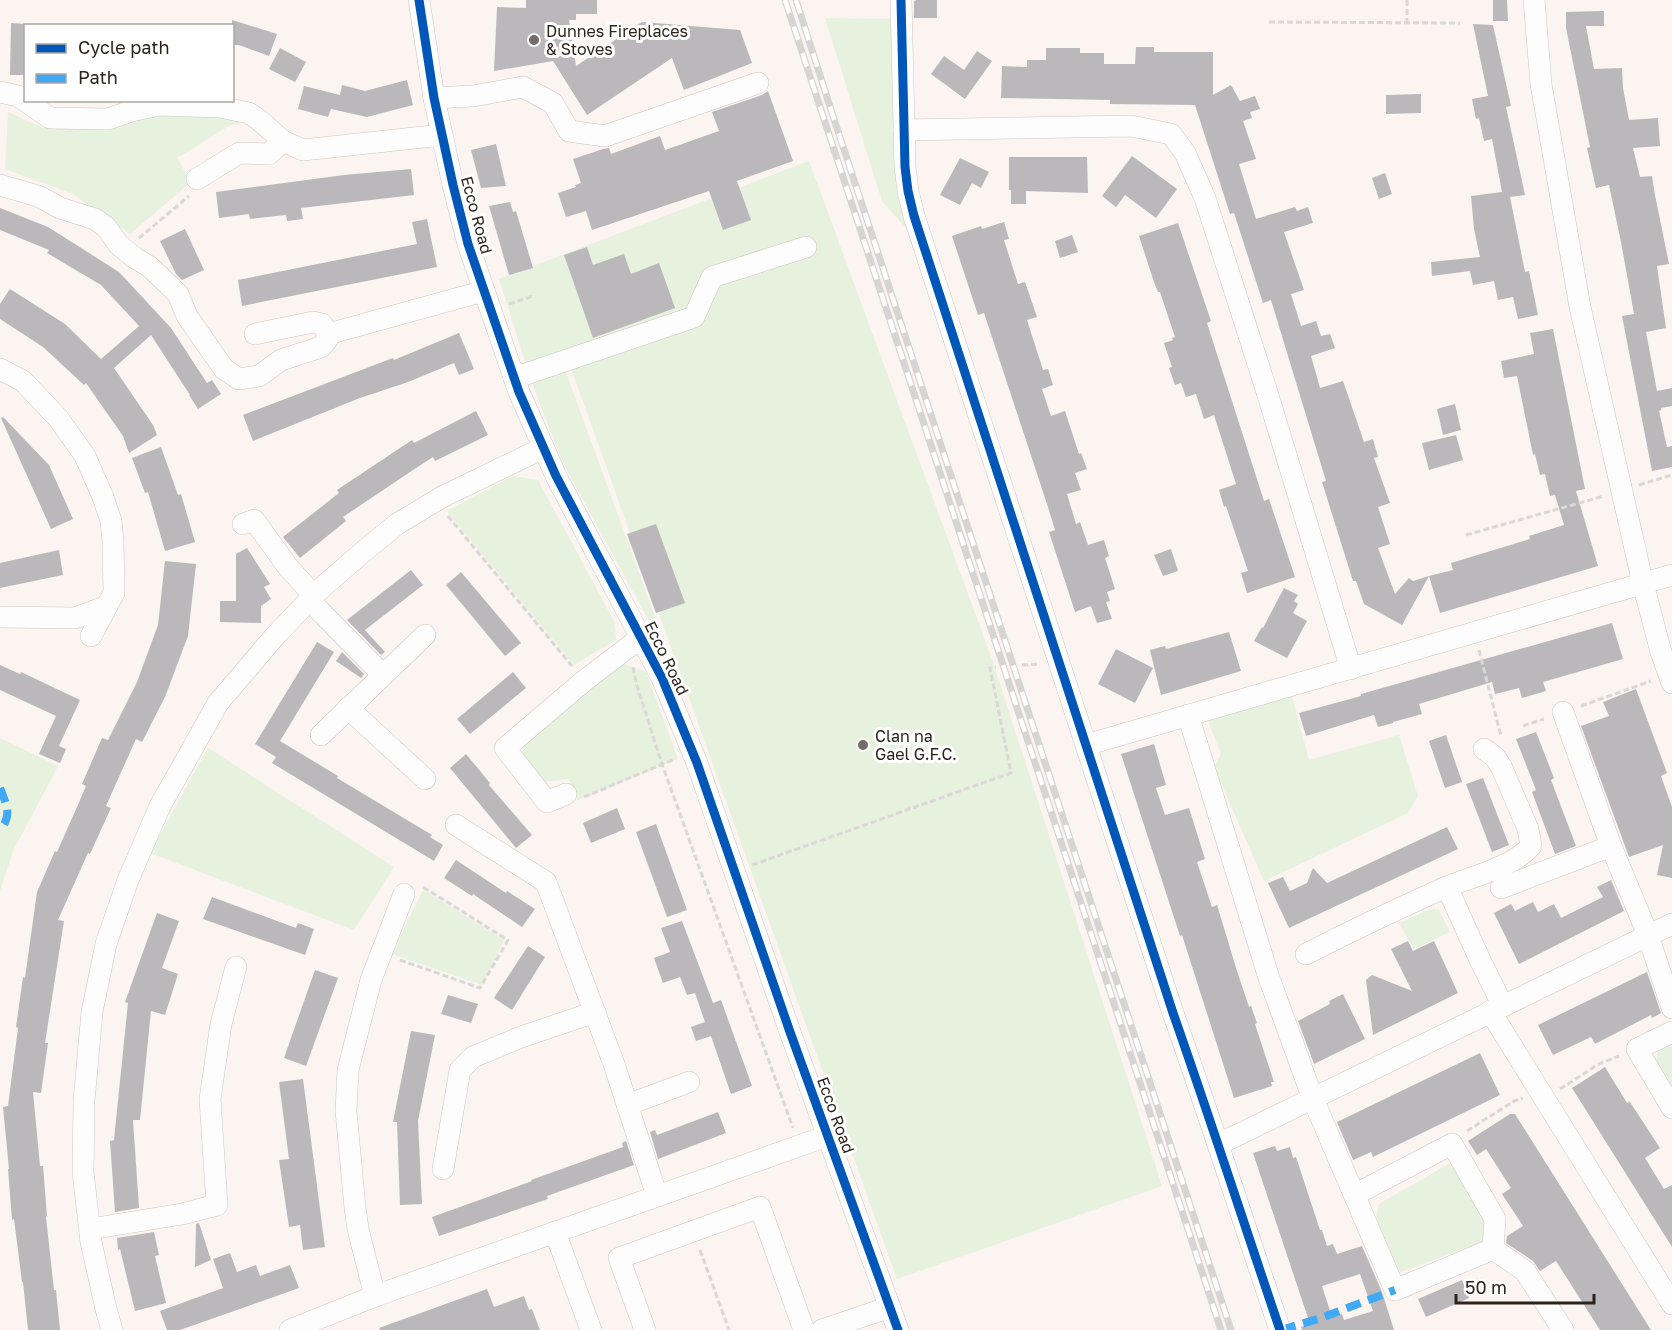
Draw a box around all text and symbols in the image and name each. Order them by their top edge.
place label: Dunnes Fireplaces & Stoves [546,21,688,59]
legend [24,24,234,102]
marker: Dunnes Fireplaces & Stoves [527,33,541,47]
text: Cycle path [78,36,170,58]
text: Path [78,66,118,88]
street label: Ecco Road [457,174,497,256]
street label: Ecco Road [641,618,693,698]
place label: Clan na Gael G.F.C. [875,726,957,764]
marker: Clan na Gael G.F.C. [856,738,870,752]
street label: Ecco Road [813,1074,859,1156]
scale bar [1456,1267,1594,1305]
text: 50 m [1465,1276,1507,1298]

